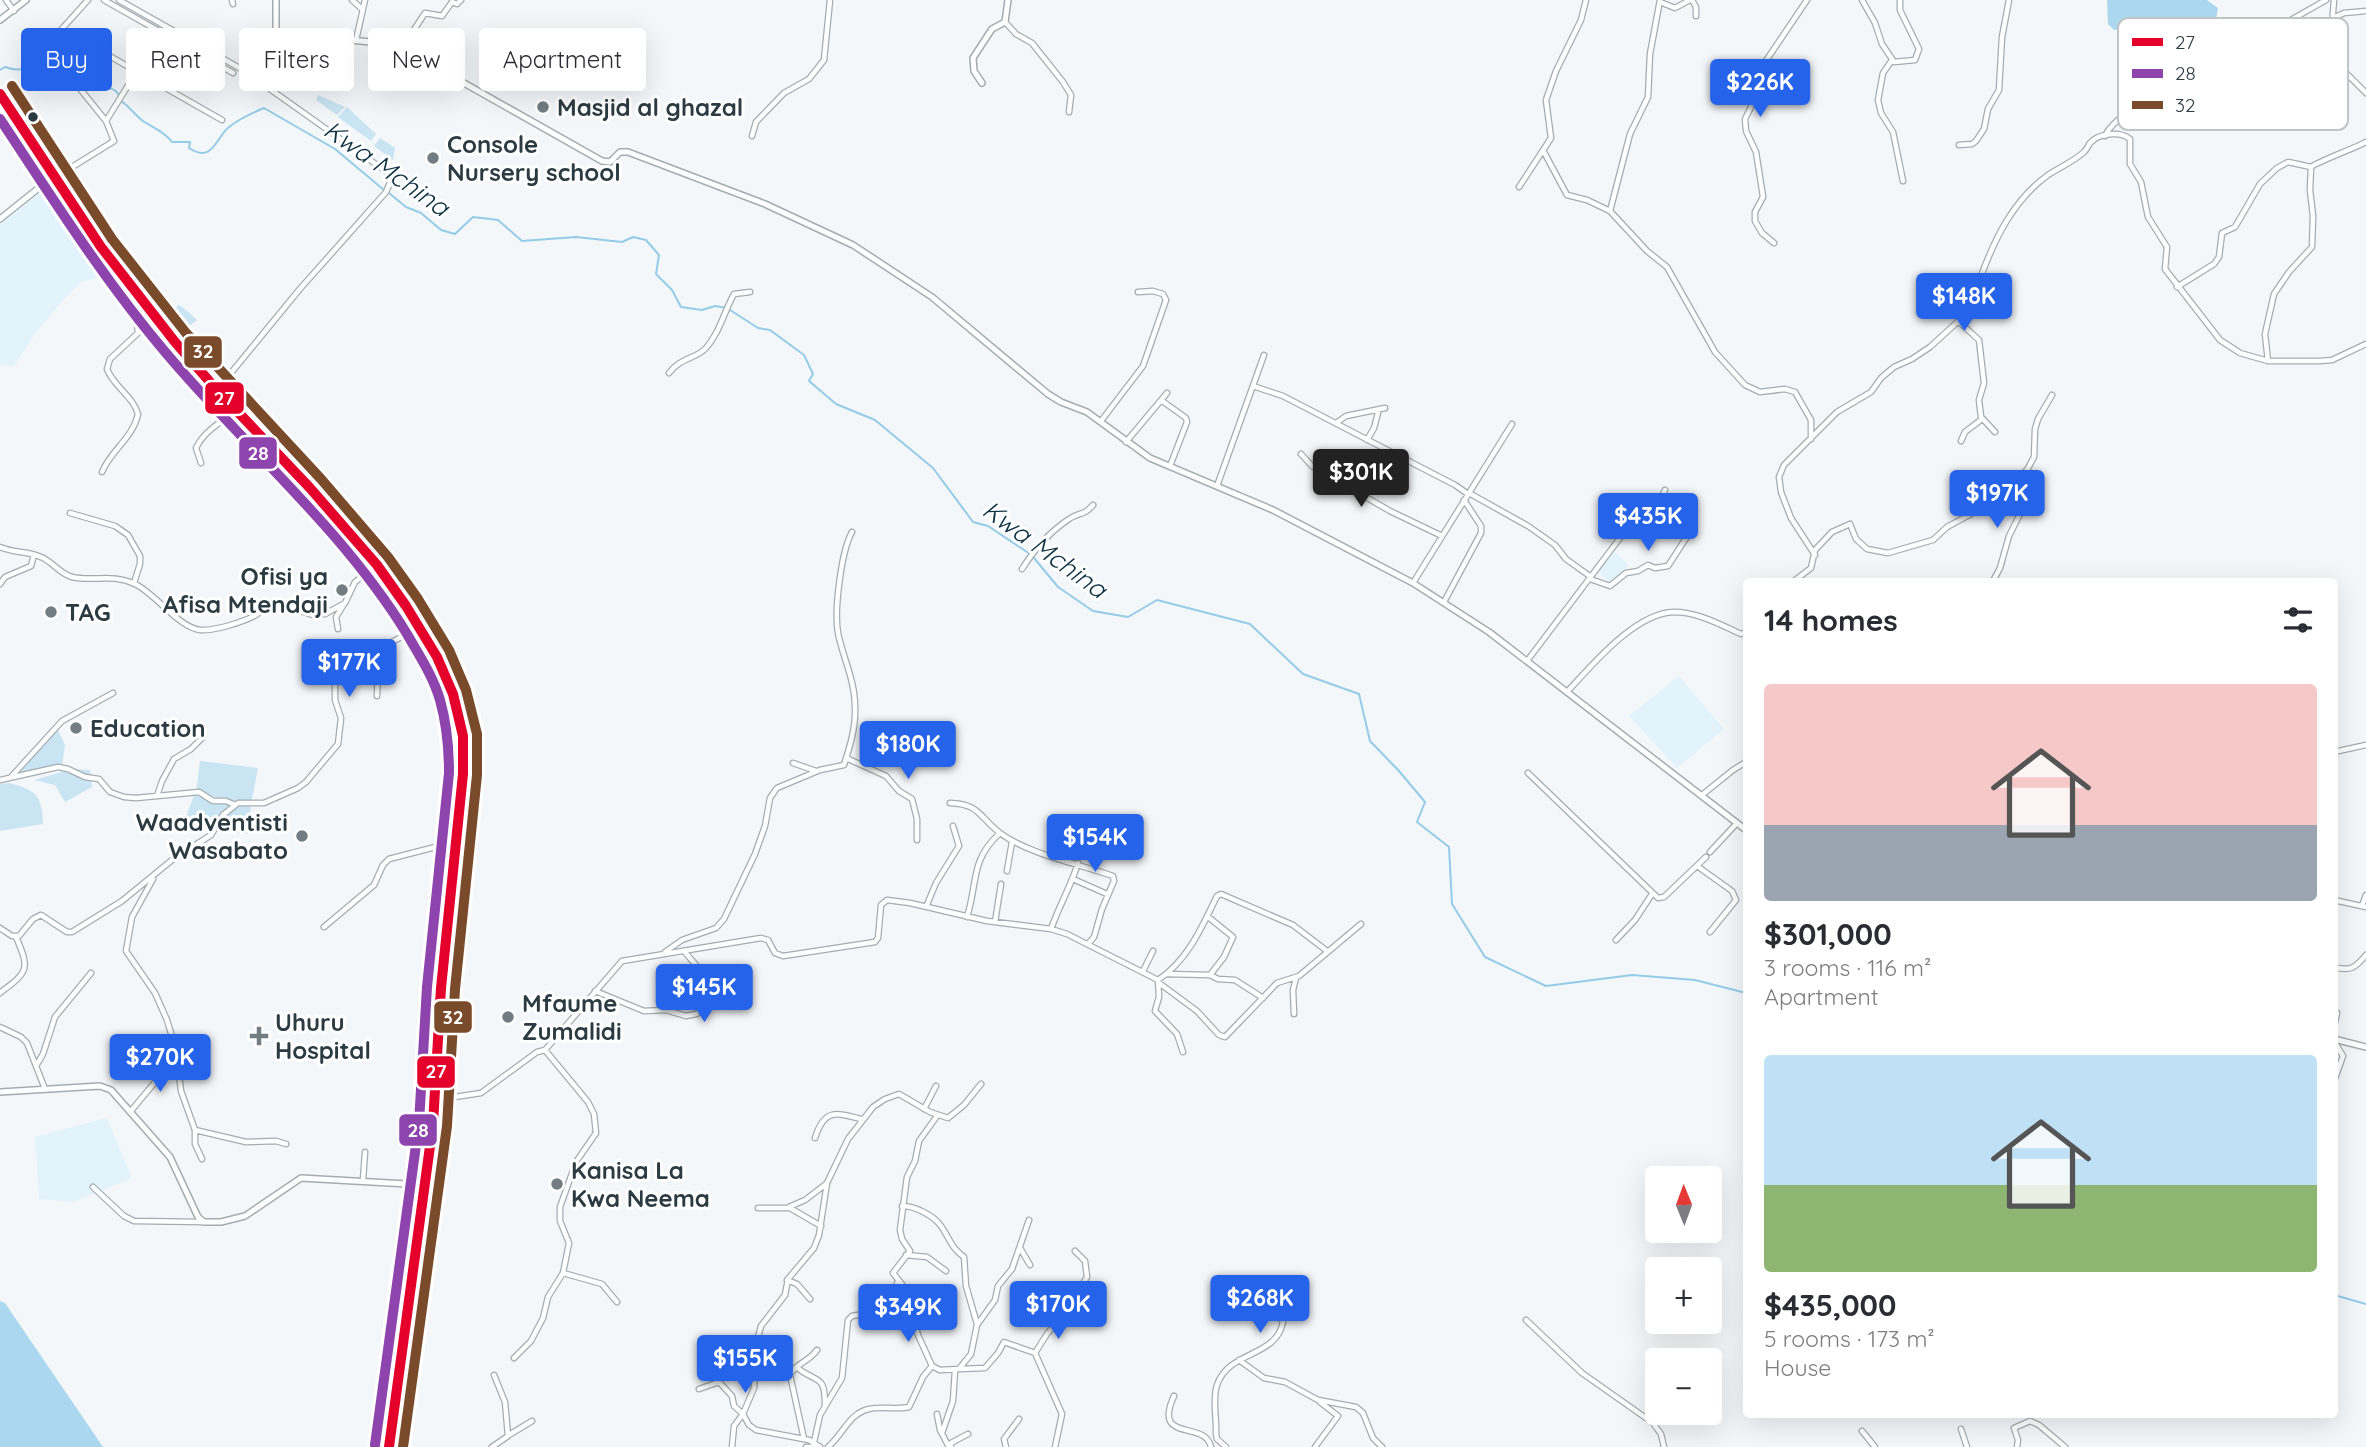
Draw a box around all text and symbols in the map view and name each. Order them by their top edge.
legend [2118,18,2348,130]
chip: Buy [21,28,112,91]
chip: Rent [126,28,225,91]
chip: Filters [239,28,354,91]
chip: New [368,28,465,91]
chip: Apartment [479,28,646,91]
text: 27 [2175,30,2195,54]
pin: $226K [1711,60,1809,119]
text: 28 [2175,61,2196,85]
text: $226K [1726,67,1794,96]
place label: Masjid al ghazal [557,92,743,122]
text: 32 [2175,93,2195,117]
marker: Masjid al ghazal [535,99,551,115]
unlabelled marker [26,110,40,124]
water label: Kwa Mchina [318,113,457,224]
place label: Console Nursery school [447,129,621,187]
marker: Console Nursery school [425,150,441,166]
pin: $148K [1915,274,2013,333]
text: $148K [1932,281,1996,310]
line badge: 32 [183,335,223,369]
text: 32 [192,339,214,363]
line badge: 27 [204,381,245,415]
text: 27 [213,386,235,410]
line badge: 28 [238,436,278,470]
text: 28 [247,441,269,465]
pin: $301K [1312,449,1410,509]
text: $301K [1329,457,1393,486]
pin: $197K [1948,470,2046,530]
text: $197K [1966,478,2028,507]
water label: Kwa Mchina [976,493,1115,606]
pin: $435K [1599,494,1697,553]
text: $435K [1614,501,1682,530]
place label: Ofisi ya Afisa Mtendaji [163,561,328,619]
marker: Ofisi ya Afisa Mtendaji [334,582,350,598]
place label: TAG [65,597,111,627]
text: 14 homes [1764,601,1898,639]
icon: filters [2279,601,2317,639]
marker: TAG [43,604,59,620]
pin: $177K [300,640,398,699]
text: $177K [318,647,381,676]
place label: Education [90,713,205,743]
marker: Education [68,720,84,736]
pin: $180K [859,722,957,781]
text: $180K [876,729,940,758]
icon: home [1978,730,2104,856]
place label: Waadventisti Wasabato [136,807,288,865]
pin: $154K [1046,814,1144,874]
text: $154K [1063,822,1127,851]
marker: Waadventisti Wasabato [294,828,310,844]
text: $301,000 [1764,915,1892,953]
text: 3 rooms · 116 m² [1764,953,1931,982]
pin: $145K [655,964,753,1024]
text: $145K [672,972,736,1001]
text: Apartment [1764,982,1878,1011]
place label: Mfaume Zumalidi [522,988,622,1046]
line badge: 32 [433,1000,473,1034]
text: 32 [442,1005,464,1029]
place label: Uhuru Hospital [275,1007,371,1065]
marker: Mfaume Zumalidi [500,1009,516,1025]
marker: Uhuru Hospital [249,1026,269,1046]
pin: $270K [111,1034,209,1094]
text: $270K [126,1042,194,1071]
line badge: 27 [416,1055,456,1089]
text: 27 [425,1059,447,1083]
icon: home [1978,1101,2104,1227]
line badge: 28 [398,1113,438,1147]
text: 28 [407,1118,429,1142]
place label: Kanisa La Kwa Neema [571,1155,710,1213]
north arrow [1645,1166,1722,1242]
map controls [1645,1166,1722,1425]
marker: Kanisa La Kwa Neema [549,1176,565,1192]
button: + [1645,1257,1722,1334]
pin: $268K [1211,1276,1309,1335]
pin: $170K [1009,1282,1107,1341]
text: $268K [1226,1283,1294,1312]
pin: $349K [859,1284,957,1344]
text: $435,000 [1764,1286,1896,1324]
text: $170K [1026,1289,1090,1318]
text: $349K [874,1292,942,1321]
text: 5 rooms · 173 m² [1764,1324,1935,1353]
pin: $155K [696,1336,794,1395]
text: $155K [713,1343,777,1372]
button: − [1645,1348,1722,1425]
text: House [1764,1353,1831,1382]

